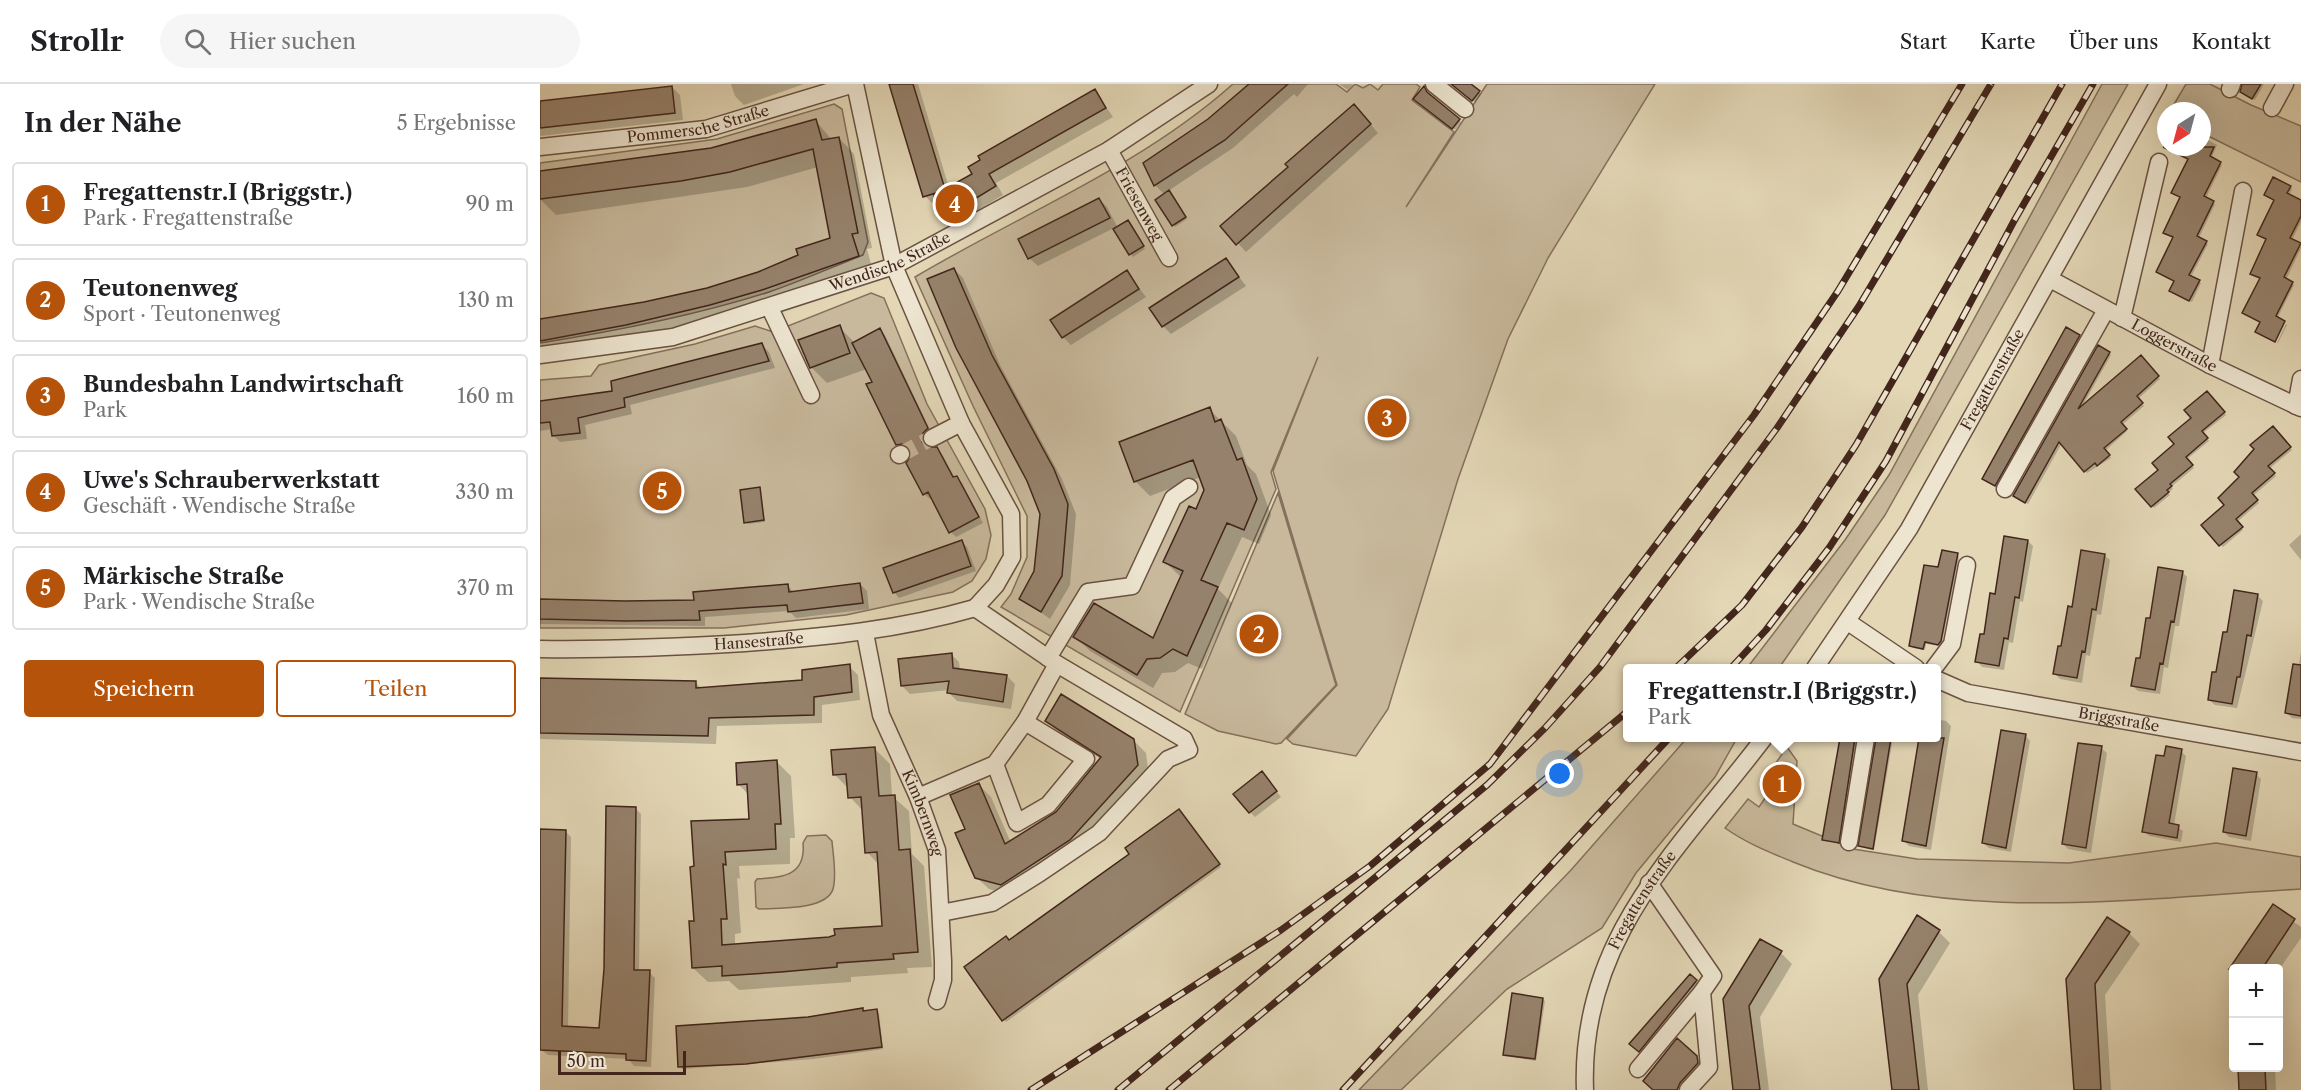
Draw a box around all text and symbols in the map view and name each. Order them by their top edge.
search box [160,14,580,68]
text: Strollr [30,24,124,58]
icon: search [181,25,214,58]
text: Hier suchen [229,28,356,55]
text: Start [1900,29,1947,54]
text: Karte [1980,29,2036,54]
text: Über uns [2069,29,2158,54]
text: Kontakt [2191,29,2271,54]
street label: Pommersche Straße [626,100,771,147]
north arrow [2157,102,2211,156]
text: In der Nähe [24,107,181,139]
text: 5 Ergebnisse [397,111,516,135]
street label: Friesenweg [1111,164,1168,244]
text: Fregattenstr.I (Briggstr.) [83,179,352,206]
pin: 4 [936,182,974,226]
text: 1 [41,192,50,216]
text: 90 m [466,192,514,216]
text: Park · Fregattenstraße [83,206,293,230]
street label: Wendische Straße [826,227,954,296]
text: Teutonenweg [83,275,238,302]
text: 2 [40,288,51,312]
text: 130 m [458,288,514,312]
text: Sport · Teutonenweg [83,302,280,326]
street label: Loggerstraße [2128,315,2220,376]
street label: Fregattenstraße [1956,325,2028,433]
text: Bundesbahn Landwirtschaft [83,371,403,398]
text: 3 [40,384,51,408]
text: 160 m [457,384,514,408]
pin: 3 [1368,396,1406,440]
text: Park [83,398,126,422]
text: Uwe's Schrauberwerkstatt [83,467,380,494]
pin: 5 [642,468,682,514]
text: 4 [40,480,51,504]
text: 330 m [455,480,514,504]
text: Geschäft · Wendische Straße [83,494,355,518]
text: Märkische Straße [83,563,284,590]
text: 5 [40,576,51,600]
text: 370 m [457,576,514,600]
text: Park · Wendische Straße [83,590,315,614]
pin: 2 [1240,612,1278,656]
street label: Hansestraße [713,628,804,654]
button: Speichern [24,660,264,717]
button: Teilen [276,660,516,717]
popup [1623,664,1941,742]
text: Fregattenstr.I (Briggstr.) [1647,678,1917,705]
street label: Briggstraße [2077,703,2161,736]
text: Park [1647,705,1691,729]
your location [1545,759,1574,788]
pin: 1 [1762,762,1802,806]
street label: Kimbernweg [898,766,947,856]
street label: Fregattenstraße [1604,847,1680,953]
map controls [2229,964,2283,1072]
button: + [2229,964,2283,1018]
button: − [2229,1018,2283,1072]
scale bar [558,1048,686,1076]
text: 50 m [567,1051,605,1071]

